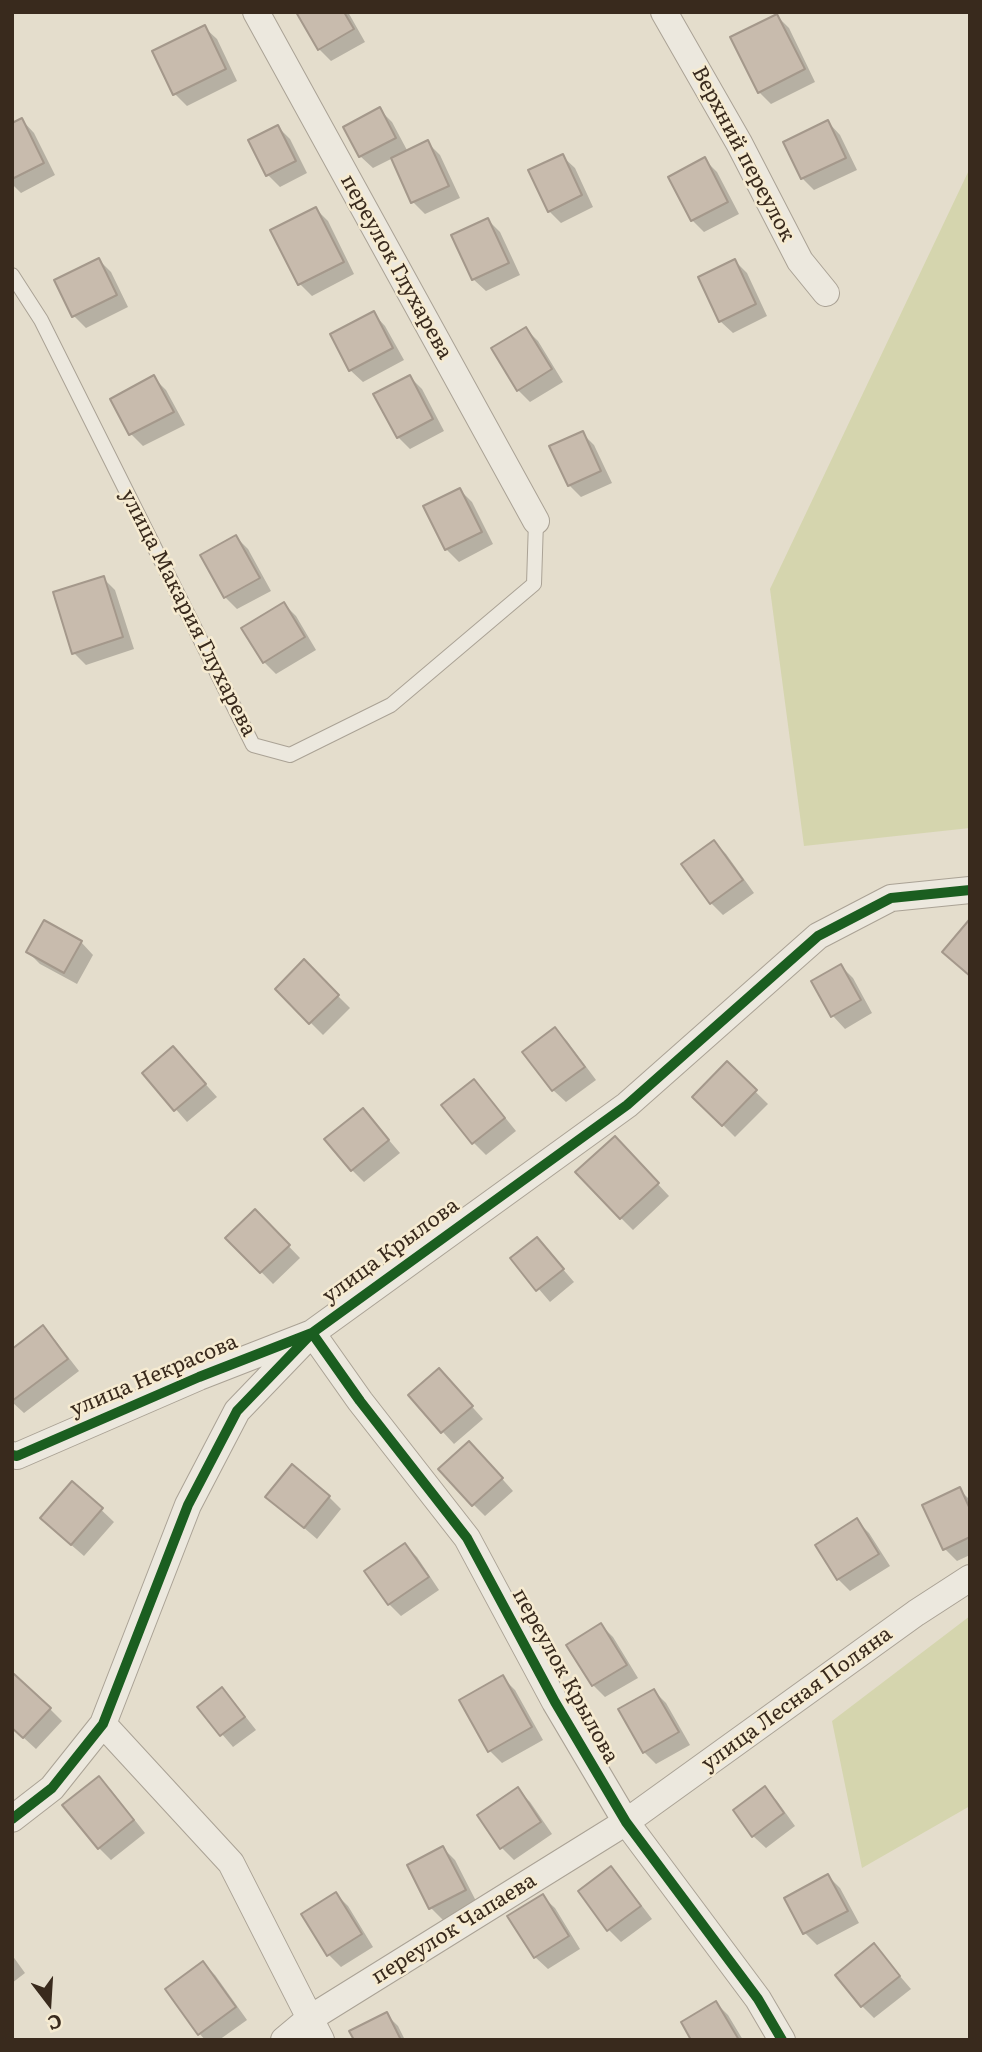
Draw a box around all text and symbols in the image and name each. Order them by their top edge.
street label: Верхний переулок [686,62,800,246]
street label: переулок Глухарева [335,170,457,364]
street label: улица Макария Глухарева [115,485,261,741]
street label: улица Крылова [318,1193,464,1309]
street label: улица Некрасова [66,1329,242,1423]
street label: переулок Крылова [506,1584,624,1768]
street label: улица Лесная Поляна [697,1621,897,1777]
street label: переулок Чапаева [367,1868,541,1990]
north arrow [14,1968,84,2038]
text: С [45,2008,66,2038]

